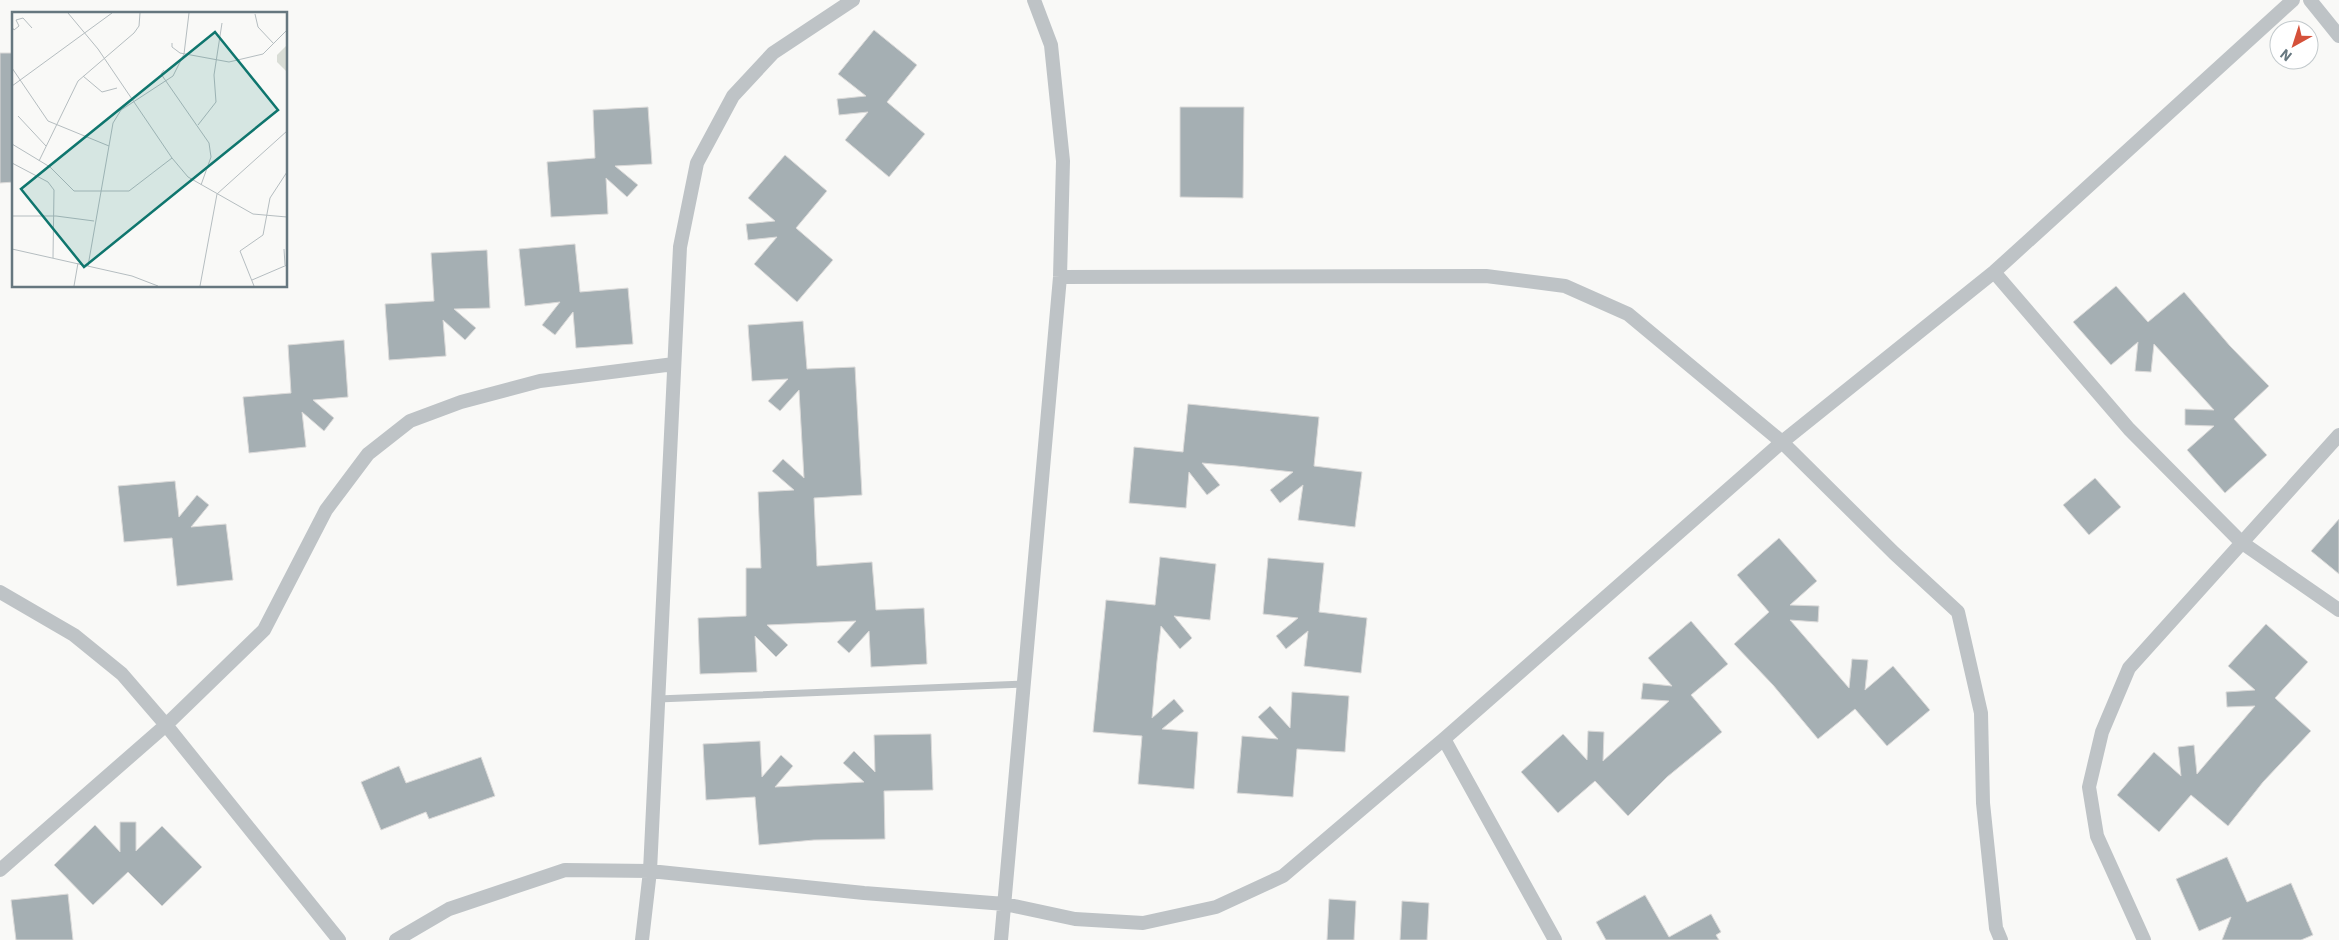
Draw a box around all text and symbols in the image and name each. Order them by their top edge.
inset map [12,12,288,288]
north arrow [2269,20,2319,70]
text: N [2276,45,2295,65]

